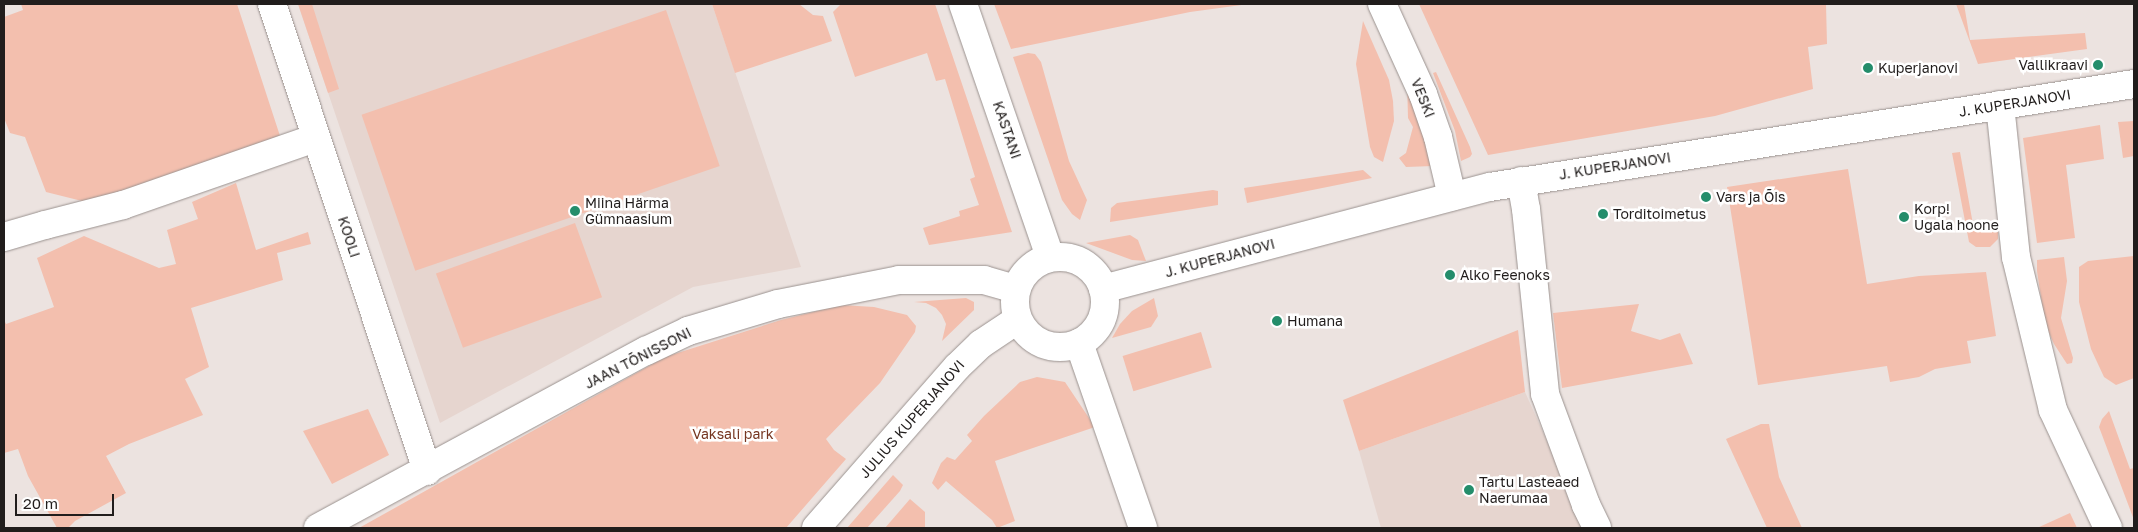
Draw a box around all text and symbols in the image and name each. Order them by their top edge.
place label: Vallikraavi [2018,57,2088,73]
marker: Vallikraavi [2092,59,2104,71]
place label: Kuperjanovi [1878,60,1958,76]
marker: Kuperjanovi [1862,62,1874,74]
street label: VESKI [1408,76,1438,120]
street label: J. KUPERJANOVI [1958,86,2072,120]
street label: KASTANI [989,99,1025,161]
street label: J. KUPERJANOVI [1558,149,1672,183]
place label: Vars ja Õis [1716,189,1786,205]
marker: Vars ja Õis [1700,191,1712,203]
place label: Miina Härma Gümnaasium [585,195,672,228]
place label: Korp! Ugala hoone [1914,201,1999,233]
marker: Miina Härma Gümnaasium [569,205,581,217]
place label: Torditoimetus [1613,206,1706,222]
marker: Torditoimetus [1597,208,1609,220]
marker: Korp! Ugala hoone [1898,211,1910,223]
street label: KOOLI [334,214,364,260]
street label: J. KUPERJANOVI [1163,235,1277,281]
place label: Alko Feenoks [1460,267,1550,283]
marker: Alko Feenoks [1444,269,1456,281]
place label: Humana [1287,313,1343,329]
marker: Humana [1271,315,1283,327]
street label: JAAN TÕNISSONI [582,324,694,392]
street label: JULIUS KUPERJANOVI [856,356,968,482]
park label: Vaksali park [692,426,774,442]
place label: Tartu Lasteaed Naerumaa [1479,474,1579,507]
scale bar [18,484,116,516]
marker: Tartu Lasteaed Naerumaa [1463,484,1475,496]
text: 20 m [23,494,58,512]

